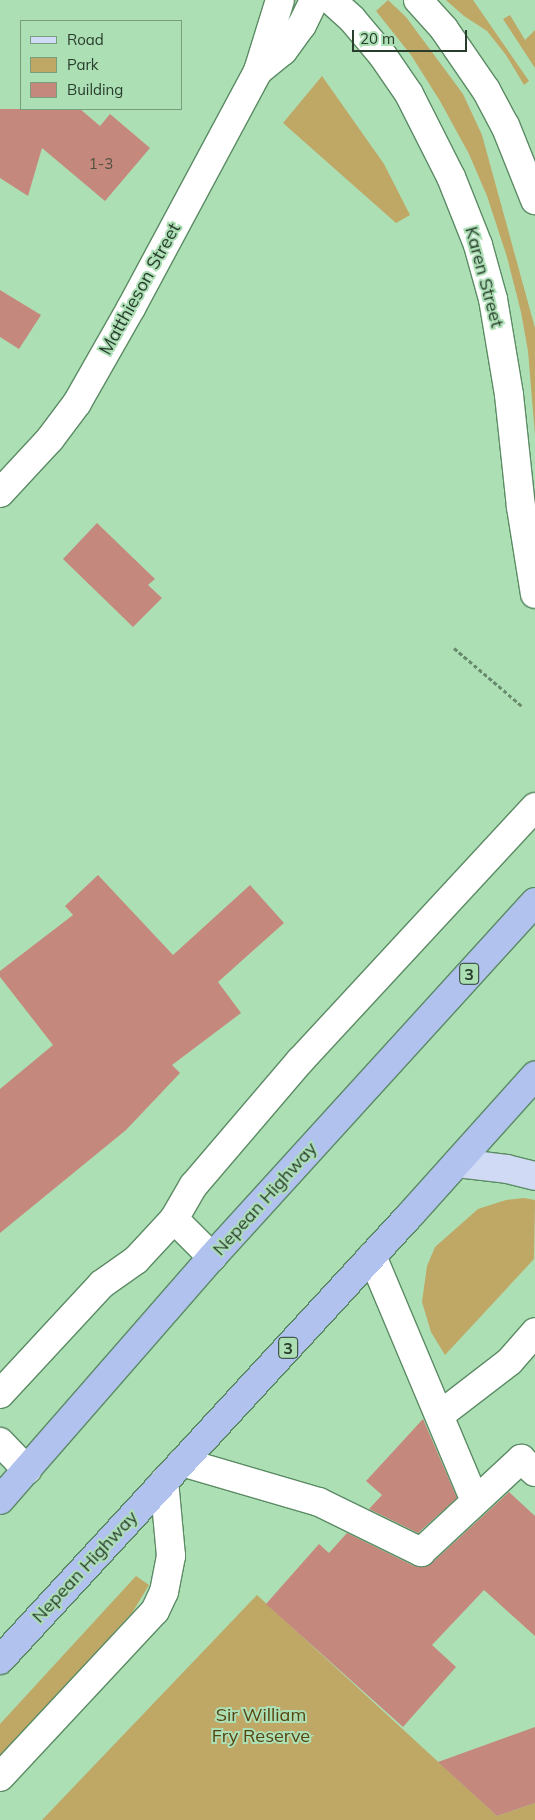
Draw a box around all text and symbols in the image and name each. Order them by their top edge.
legend [20,20,182,110]
scale bar [355,20,470,52]
text: 20 m [360,29,395,48]
text: Road [67,30,104,49]
text: Park [67,55,99,74]
text: Building [67,80,123,99]
house number: 1-3 [89,155,113,173]
street label: Matthieson Street [95,219,185,359]
street label: Karen Street [460,224,508,330]
road number: 3 [459,961,479,988]
street label: Nepean Highway [208,1138,322,1260]
road number: 3 [278,1335,298,1362]
street label: Nepean Highway [28,1507,142,1627]
park label: Sir William Fry Reserve [212,1705,310,1748]

